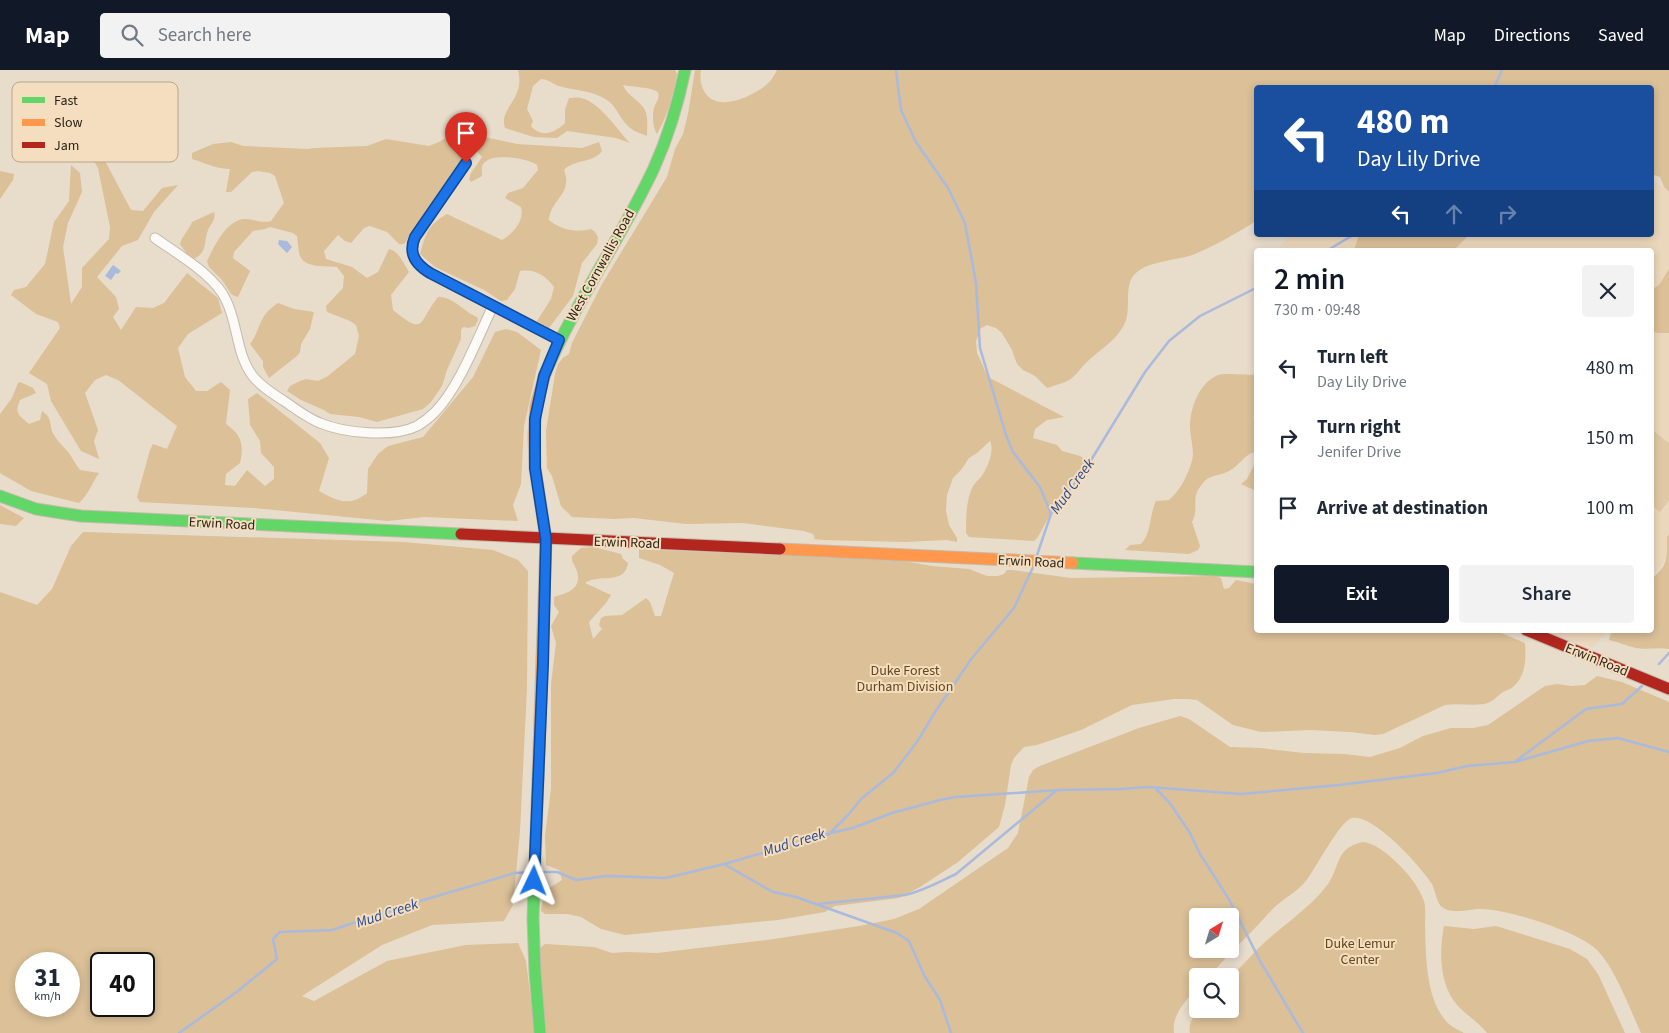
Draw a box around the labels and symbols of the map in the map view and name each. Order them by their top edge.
legend [12,82,178,162]
text: Fast [54,91,78,111]
pin [445,112,487,163]
text: Slow [54,113,83,133]
text: Jam [54,136,79,156]
street label: West Cornwallis Road [562,206,640,325]
water label: Mud Creek [1045,453,1100,518]
street label: Erwin Road [188,512,256,536]
street label: Erwin Road [593,532,661,554]
street label: Erwin Road [997,550,1065,574]
street label: Erwin Road [1562,638,1631,682]
park label: Duke Forest Durham Division [857,661,953,697]
water label: Mud Creek [760,823,829,862]
position arrow [507,854,559,906]
water label: Mud Creek [353,893,422,933]
north arrow [1189,908,1239,958]
park label: Duke Lemur Center [1325,934,1395,970]
speed limit sign: 40 [90,952,155,1017]

